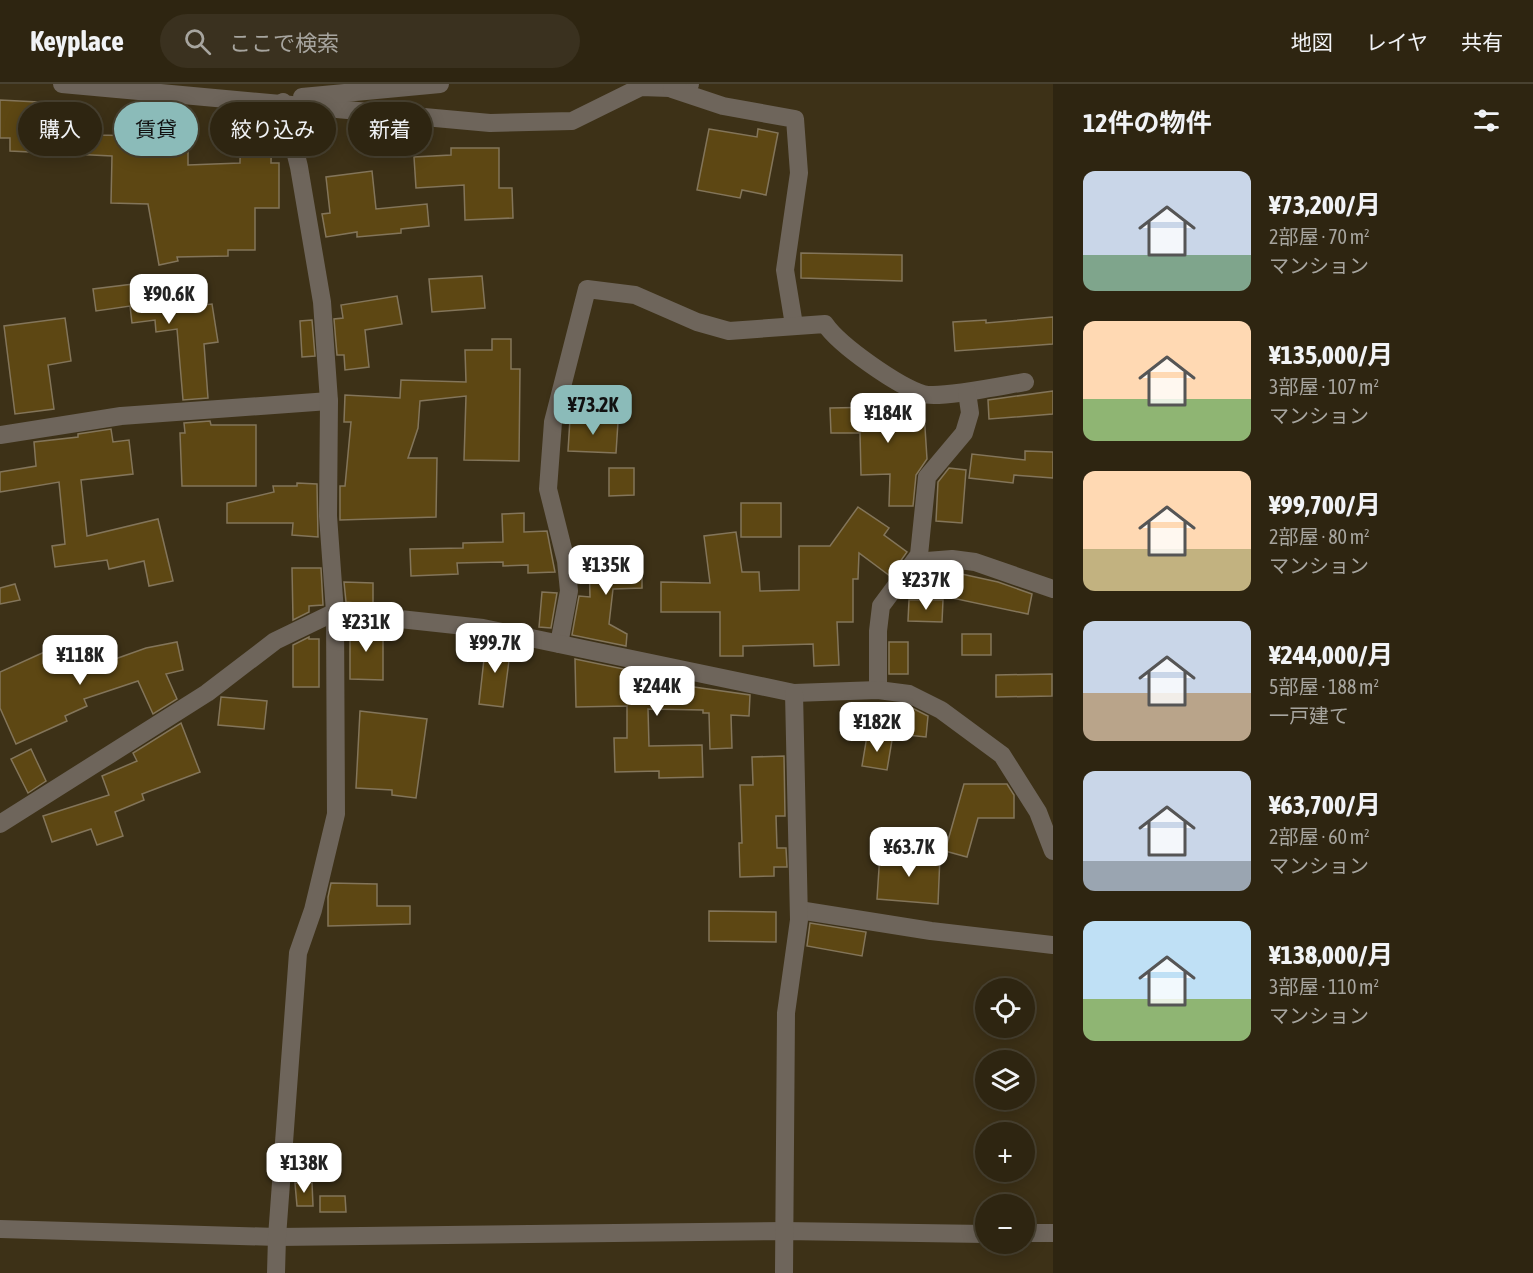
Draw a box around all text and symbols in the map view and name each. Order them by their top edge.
search box [160,14,580,68]
text: Keyplace [30,25,124,57]
icon: search [181,25,214,58]
text: ここで検索 [229,30,339,56]
text: 地図 [1291,30,1333,54]
text: レイヤ [1366,30,1428,54]
text: 共有 [1461,30,1503,54]
chip: 購入 [18,102,102,156]
chip: 賃貸 [114,102,198,156]
chip: 絞り込み [210,102,336,156]
chip: 新着 [348,102,432,156]
icon: filters [1470,104,1503,137]
text: 12件の物件 [1083,108,1211,138]
text: ¥73,200/月 [1269,190,1381,220]
icon: home [1131,195,1203,267]
text: 2部屋 · 70 m² [1269,225,1370,248]
text: マンション [1269,254,1369,277]
pin: ¥90.6K [120,274,218,325]
text: ¥90.6K [144,282,194,305]
text: ¥135,000/月 [1269,340,1393,370]
icon: home [1131,345,1203,417]
text: 3部屋 · 107 m² [1269,375,1379,398]
pin: ¥73.2K [544,385,642,436]
text: ¥73.2K [568,393,618,416]
pin: ¥184K [846,393,930,444]
text: ¥184K [865,401,911,424]
text: マンション [1269,404,1369,427]
text: ¥99,700/月 [1269,490,1381,520]
icon: home [1131,495,1203,567]
text: 2部屋 · 80 m² [1269,525,1370,548]
pin: ¥135K [564,545,648,596]
text: ¥135K [583,553,629,576]
text: マンション [1269,554,1369,577]
pin: ¥237K [884,560,968,611]
text: ¥237K [903,568,949,591]
pin: ¥231K [324,602,408,653]
text: ¥231K [343,610,389,633]
pin: ¥99.7K [446,623,544,674]
text: ¥99.7K [470,631,520,654]
pin: ¥118K [38,635,122,686]
text: ¥244,000/月 [1269,640,1393,670]
text: ¥118K [57,643,103,666]
icon: home [1131,645,1203,717]
pin: ¥244K [615,666,699,717]
text: ¥244K [634,674,680,697]
text: 5部屋 · 188 m² [1269,675,1379,698]
pin: ¥182K [835,702,919,753]
text: 一戸建て [1269,704,1349,727]
text: ¥182K [854,710,900,733]
text: ¥63,700/月 [1269,790,1381,820]
icon: home [1131,795,1203,867]
text: 2部屋 · 60 m² [1269,825,1370,848]
pin: ¥63.7K [860,827,958,878]
text: ¥63.7K [884,835,934,858]
text: マンション [1269,854,1369,877]
text: ¥138,000/月 [1269,940,1393,970]
icon: home [1131,945,1203,1017]
text: 3部屋 · 110 m² [1269,975,1379,998]
map controls [975,978,1035,1254]
button: locate [975,978,1035,1038]
text: マンション [1269,1004,1369,1027]
button: layers [975,1050,1035,1110]
button: + [975,1122,1035,1182]
pin: ¥138K [262,1143,346,1194]
text: ¥138K [281,1151,327,1174]
button: − [975,1194,1035,1254]

